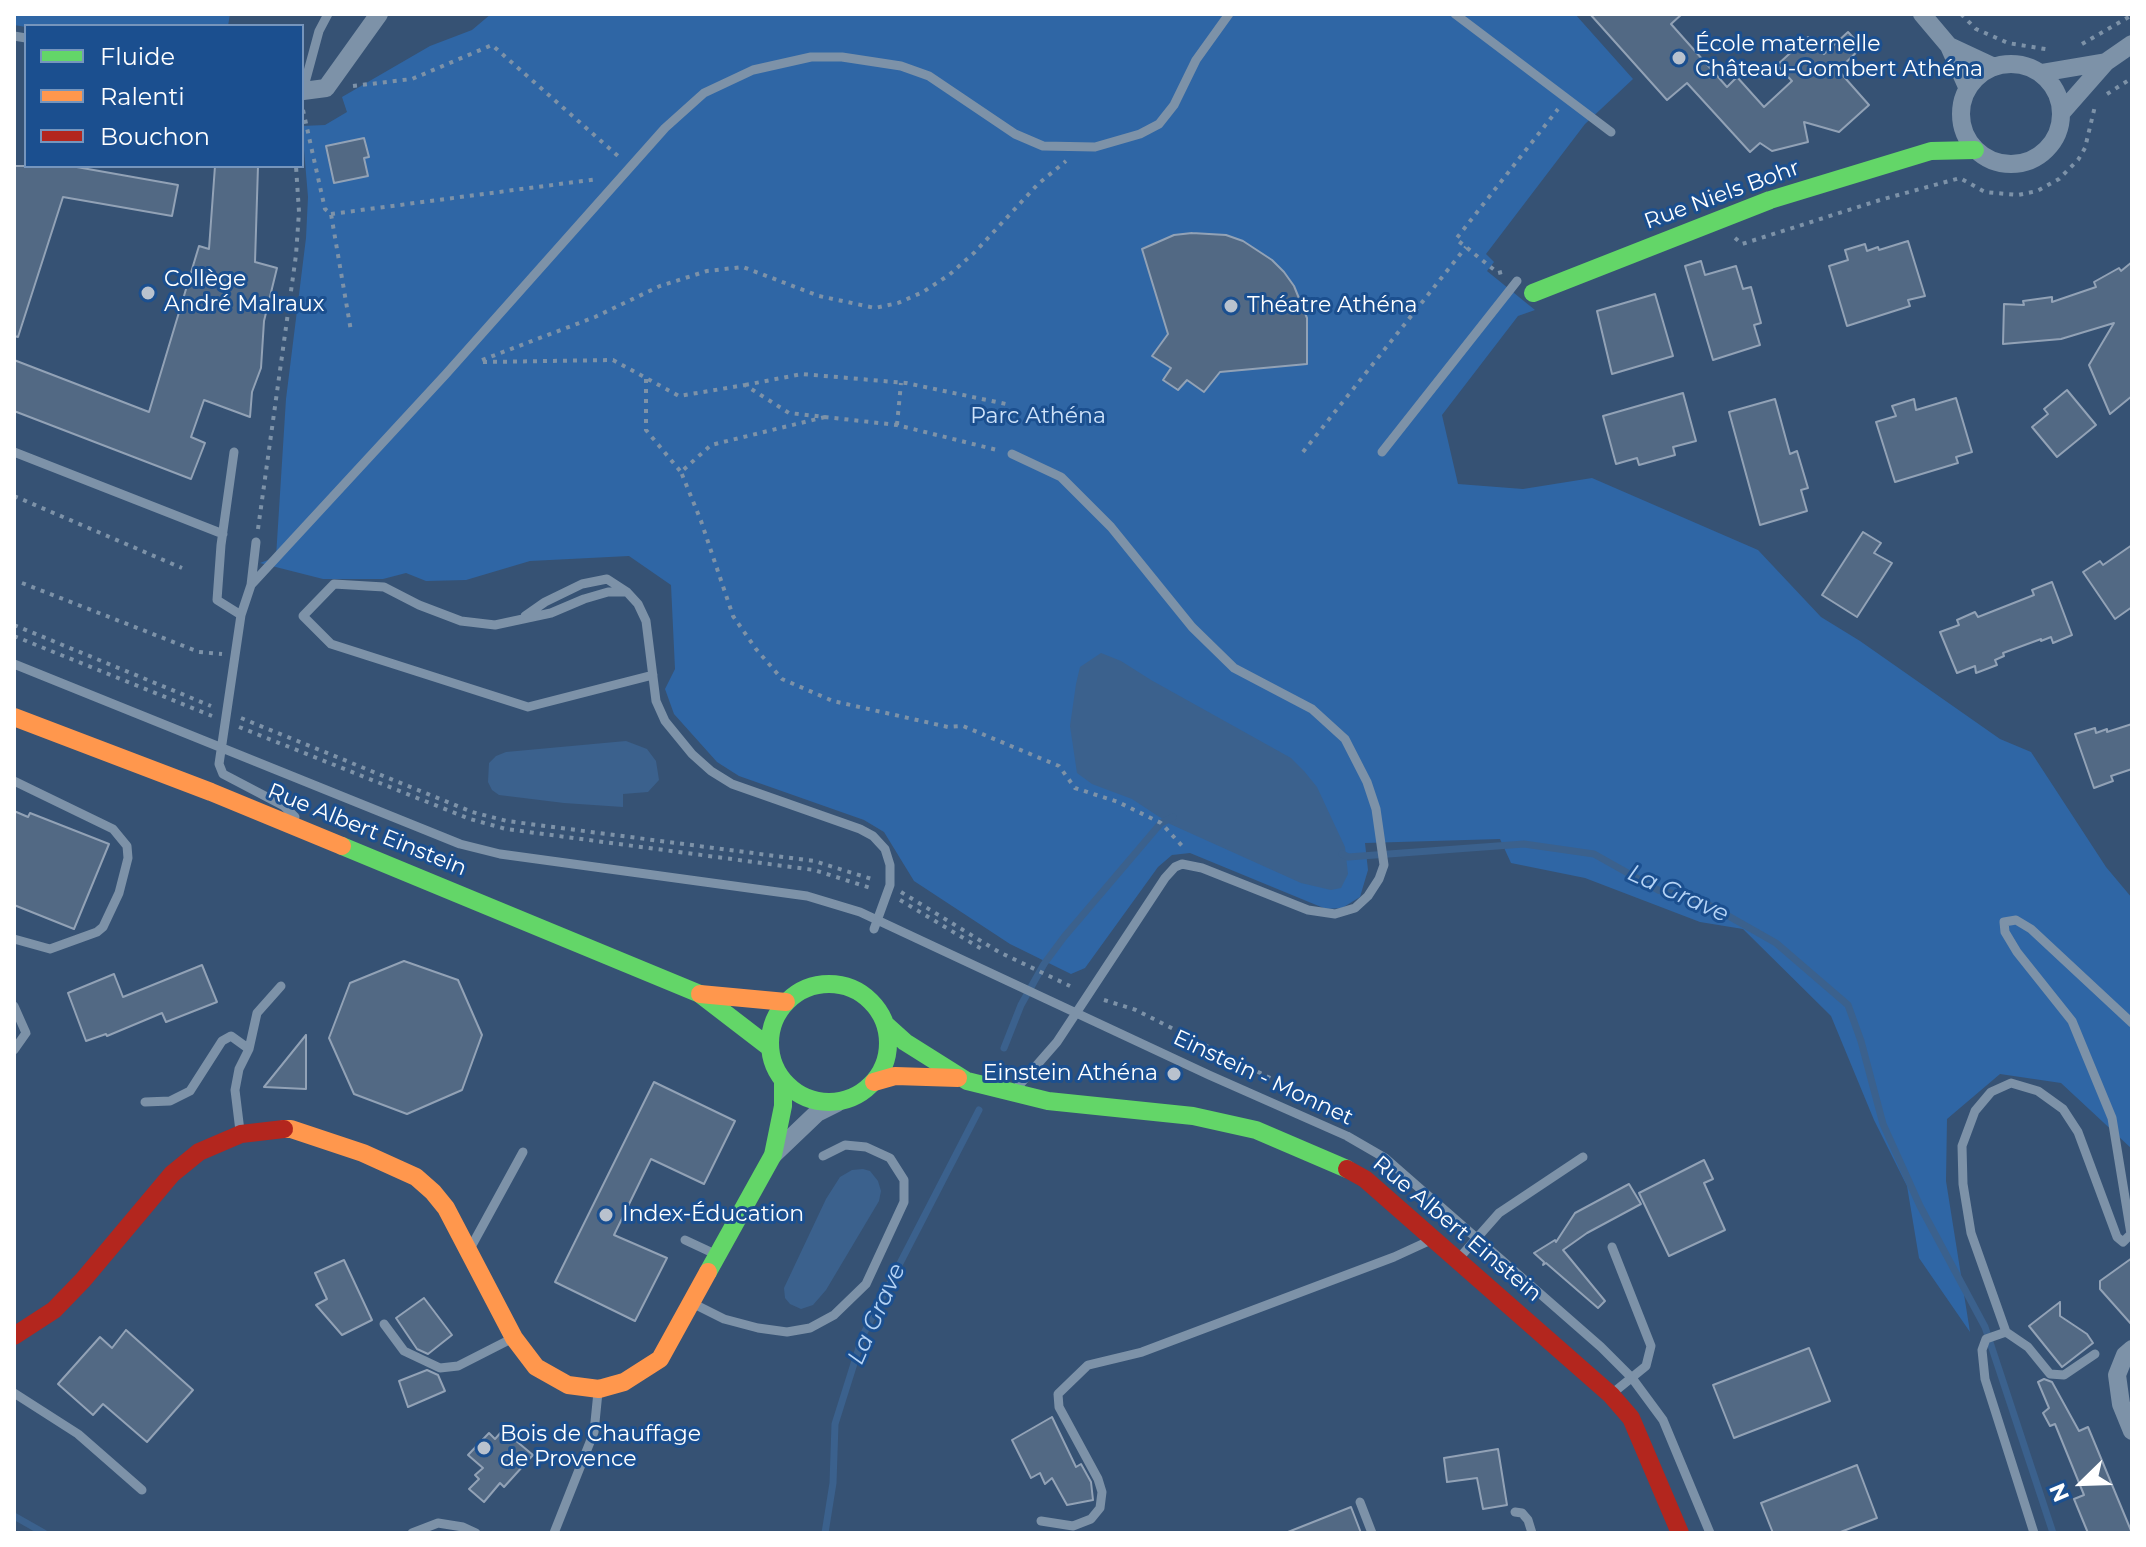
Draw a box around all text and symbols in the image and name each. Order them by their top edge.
legend [24,24,304,168]
place label: École maternelle Château-Gombert Athéna [1695,32,1983,84]
text: Fluide [100,42,175,71]
marker: École maternelle Château-Gombert Athéna [1670,49,1688,67]
text: Ralenti [100,82,185,111]
text: Bouchon [100,122,210,151]
street label: Rue Niels Bohr [1641,155,1803,235]
place label: Collège André Malraux [164,267,325,318]
marker: Collège André Malraux [139,284,157,302]
place label: Théatre Athéna [1247,293,1418,319]
marker: Théatre Athéna [1222,297,1240,315]
park label: Parc Athéna [970,404,1106,430]
street label: Rue Albert Einstein [264,778,470,882]
water label: La Grave [1623,859,1733,929]
street label: Einstein - Monnet [1169,1025,1357,1131]
place label: Einstein Athéna [983,1061,1158,1087]
marker: Einstein Athéna [1165,1065,1183,1083]
street label: Rue Albert Einstein [1367,1151,1547,1307]
place label: Index-Éducation [622,1202,804,1228]
marker: Index-Éducation [597,1206,615,1224]
water label: La Grave [842,1259,912,1369]
place label: Bois de Chauffage de Provence [500,1422,701,1474]
marker: Bois de Chauffage de Provence [475,1439,493,1457]
north arrow [2042,1443,2122,1523]
text: N [2044,1479,2075,1506]

